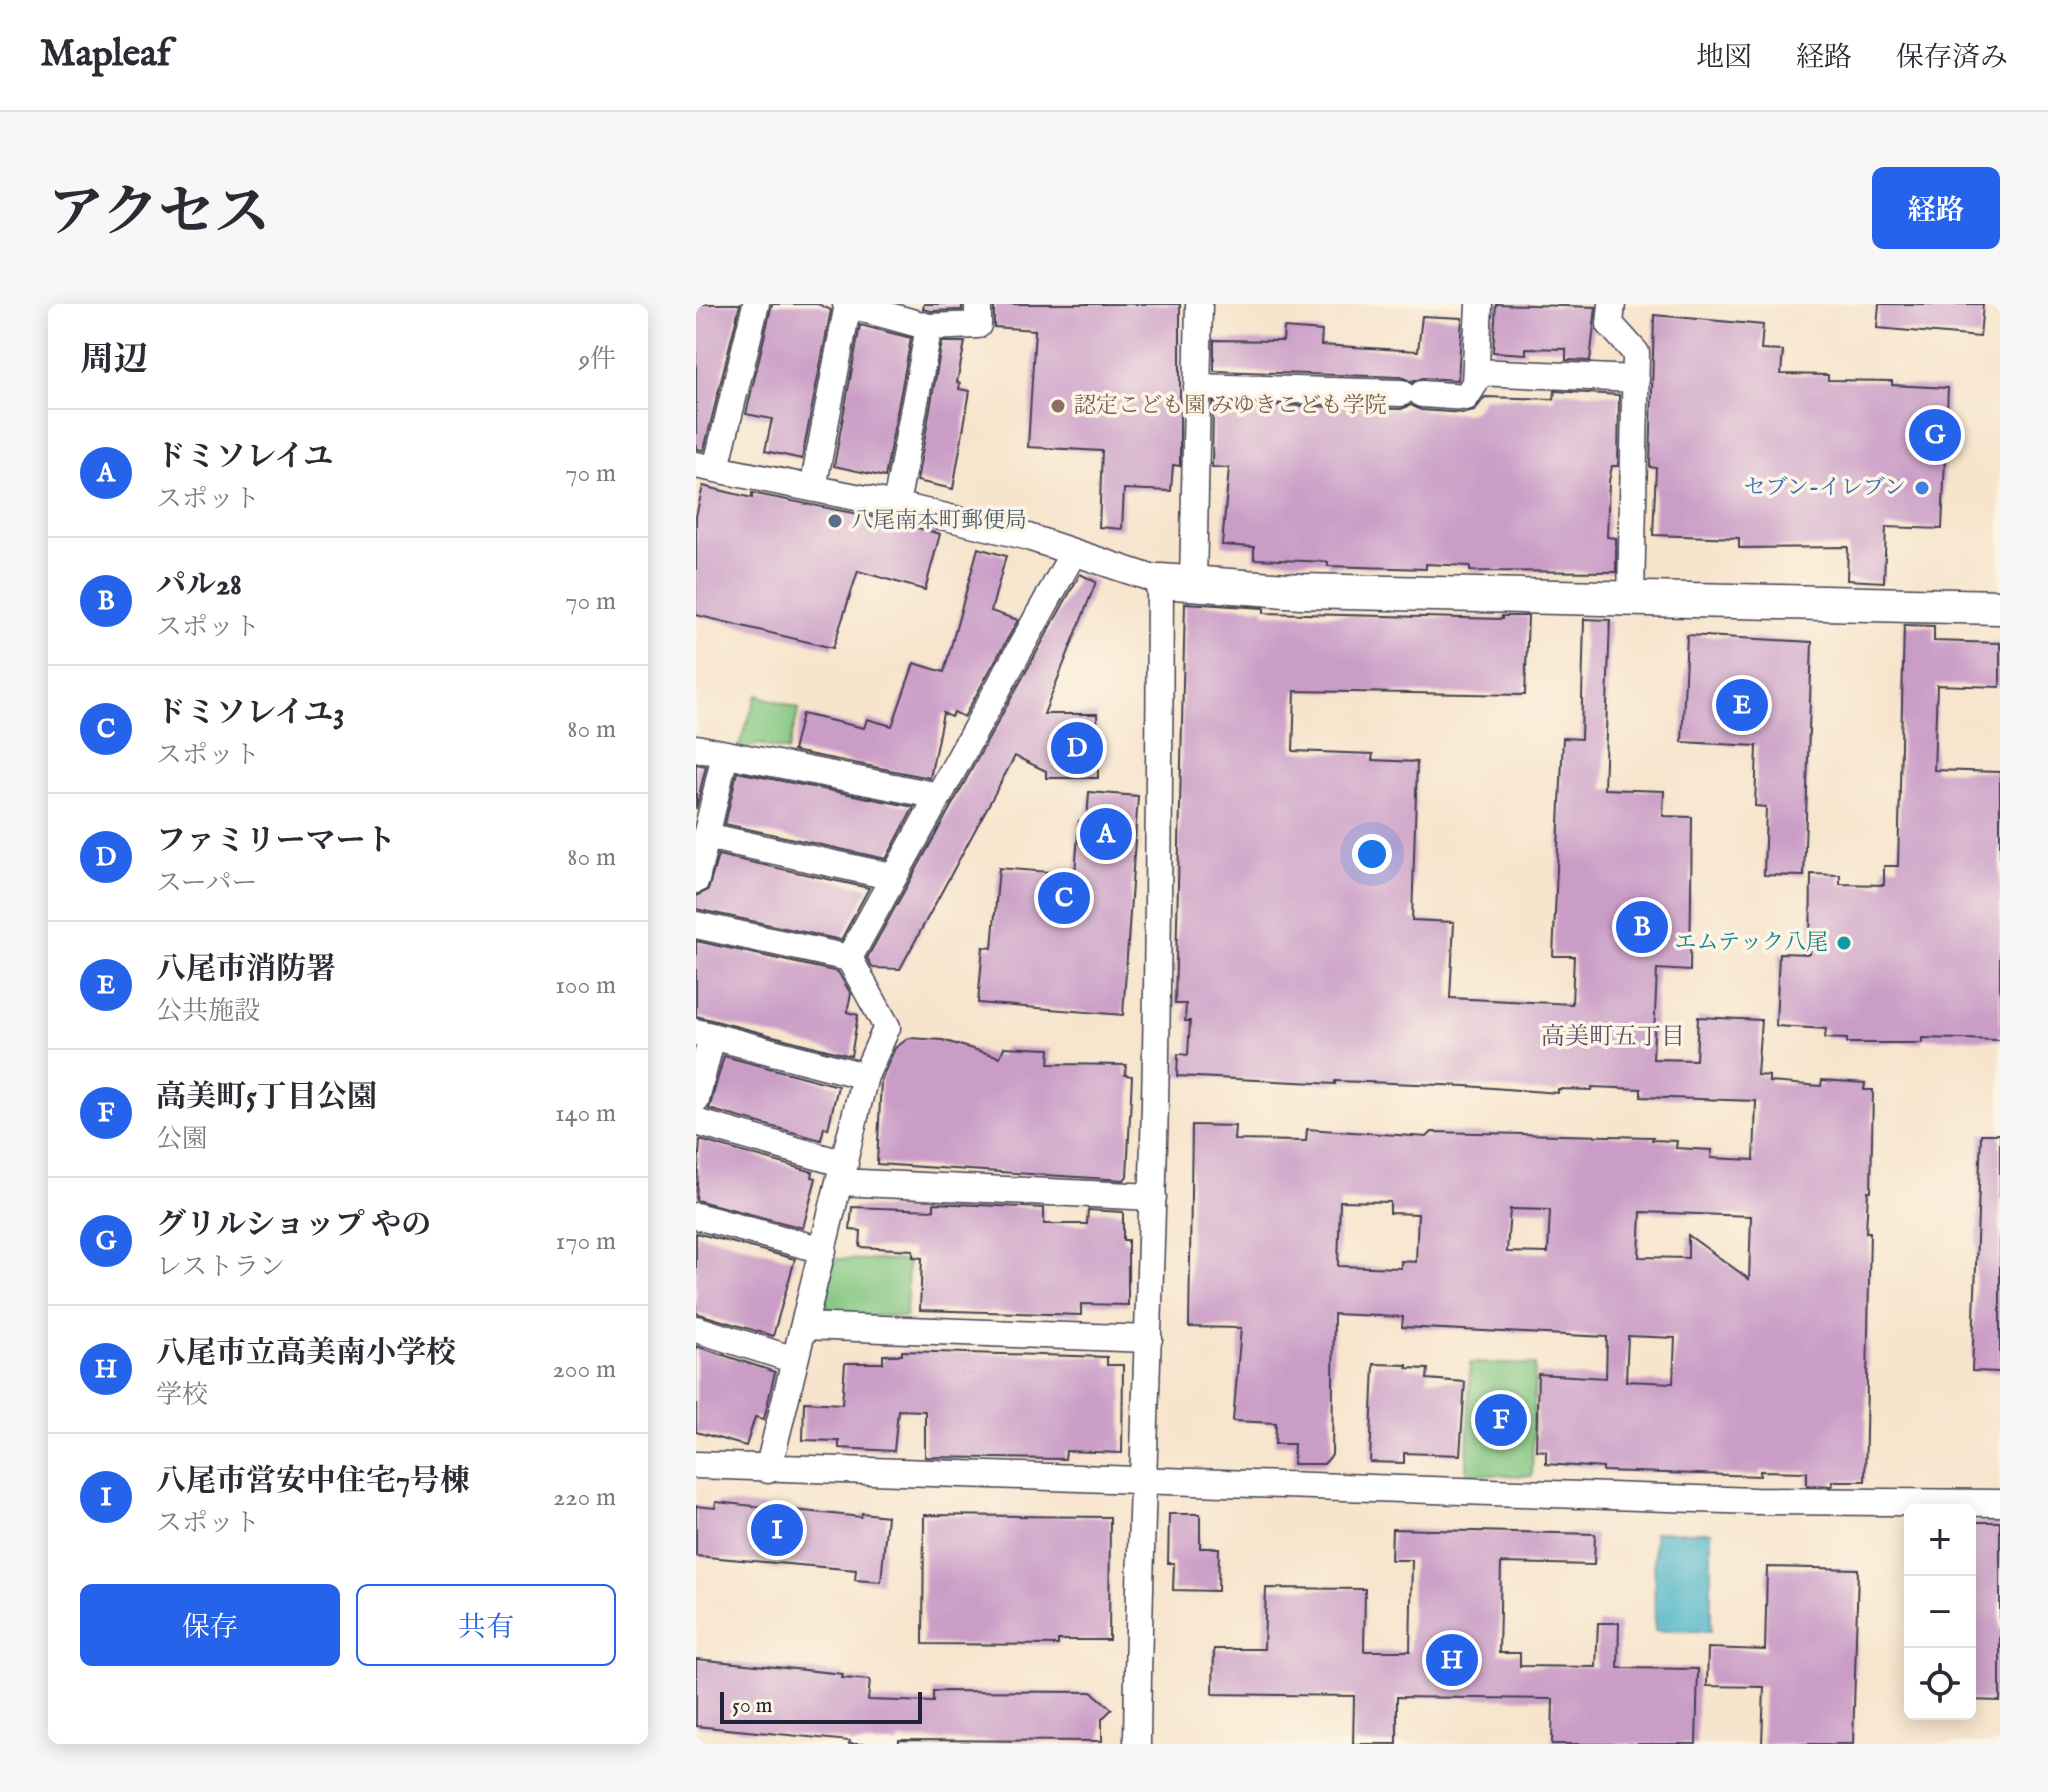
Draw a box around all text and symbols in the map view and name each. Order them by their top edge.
text: Mapleaf [40,31,170,79]
text: 地図 [1696,41,1752,76]
text: 経路 [1796,41,1852,76]
text: 保存済み [1896,41,2008,76]
button: 経路 [1872,167,2000,249]
text: アクセス [48,179,270,250]
text: 周辺 [80,339,148,382]
text: 9件 [579,343,616,376]
place label: 認定こども園 みゆきこども学院 [1074,392,1387,420]
marker: 認定こども園 みゆきこども学院 [1049,397,1067,415]
pin: G [1909,405,1961,465]
text: ドミソレイユ [156,439,333,477]
text: A [97,457,115,490]
text: 70 m [565,457,616,490]
place label: セブン-イレブン [1744,474,1906,502]
marker: セブン-イレブン [1913,479,1931,497]
text: スポット [156,483,260,516]
place label: 八尾南本町郵便局 [851,507,1027,535]
marker: 八尾南本町郵便局 [826,512,844,530]
text: パル28 [156,567,242,605]
text: B [97,585,115,618]
text: 70 m [565,585,616,618]
text: スポット [156,611,260,644]
pin: E [1716,675,1768,735]
text: ドミソレイユ3 [156,695,345,733]
text: C [97,713,115,746]
text: 80 m [567,713,616,746]
pin: D [1051,718,1103,778]
text: スポット [156,739,260,772]
pin: A [1080,804,1132,864]
text: ファミリーマート [156,823,395,861]
your location [1352,834,1392,874]
text: D [96,841,116,874]
text: 80 m [567,841,616,874]
text: スーパー [156,867,257,900]
pin: C [1038,868,1090,928]
pin: B [1616,897,1668,957]
place label: エムテック八尾 [1674,929,1828,957]
marker: エムテック八尾 [1835,934,1853,952]
text: 八尾市消防署 [156,951,336,989]
text: E [97,969,115,1002]
text: 100 m [555,969,616,1002]
text: 公共施設 [156,995,260,1028]
district label: 高美町五丁目 [1541,1022,1685,1053]
text: 高美町5丁目公園 [156,1079,377,1117]
text: F [98,1097,114,1130]
text: 140 m [555,1097,616,1130]
text: 公園 [156,1123,208,1156]
text: グリルショップ やの [156,1207,431,1245]
text: G [96,1225,116,1258]
text: 170 m [556,1225,616,1258]
text: レストラン [156,1251,285,1284]
text: 八尾市立高美南小学校 [156,1335,456,1373]
text: H [95,1353,117,1386]
text: 200 m [552,1353,616,1386]
text: 学校 [156,1379,208,1412]
pin: F [1475,1390,1527,1450]
text: 八尾市営安中住宅7号棟 [156,1463,470,1501]
text: I [100,1481,112,1514]
text: 220 m [553,1481,616,1514]
pin: I [751,1500,803,1560]
map controls [1904,1504,1976,1720]
button: + [1904,1504,1976,1576]
text: スポット [156,1507,260,1540]
button: − [1904,1576,1976,1648]
button: 保存 [80,1584,340,1666]
button: 共有 [356,1584,616,1666]
pin: H [1426,1630,1478,1690]
button: locate [1904,1648,1976,1720]
scale bar [720,1688,922,1724]
text: 50 m [732,1692,773,1720]

